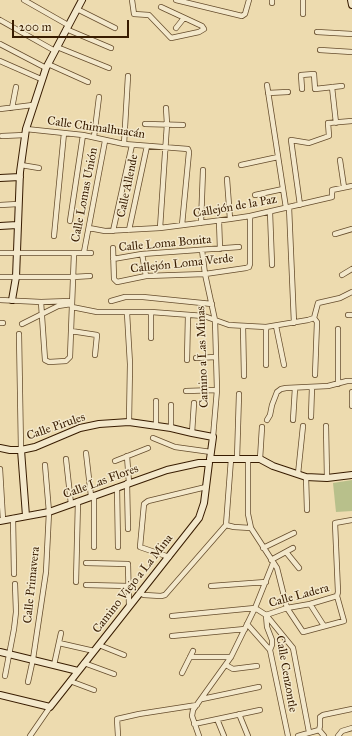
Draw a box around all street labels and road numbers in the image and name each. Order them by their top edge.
street label: Calle Chimalhuacán [46,114,146,142]
street label: Calle Lomas Unión [69,147,101,243]
street label: Calle Allende [114,153,142,219]
street label: Callejón de la Paz [192,193,278,221]
street label: Calle Loma Bonita [118,233,212,255]
street label: Callejón Loma Verde [130,251,234,277]
street label: Camino a Las Minas [194,306,212,408]
street label: Calle Pirules [25,410,87,444]
street label: Calle Las Flores [61,462,141,502]
street label: Camino Viejo a La Mina [90,532,176,636]
street label: Calle Primavera [21,546,43,624]
street label: Calle Ladera [267,581,331,611]
street label: Calle Cenzontle [272,635,300,713]

